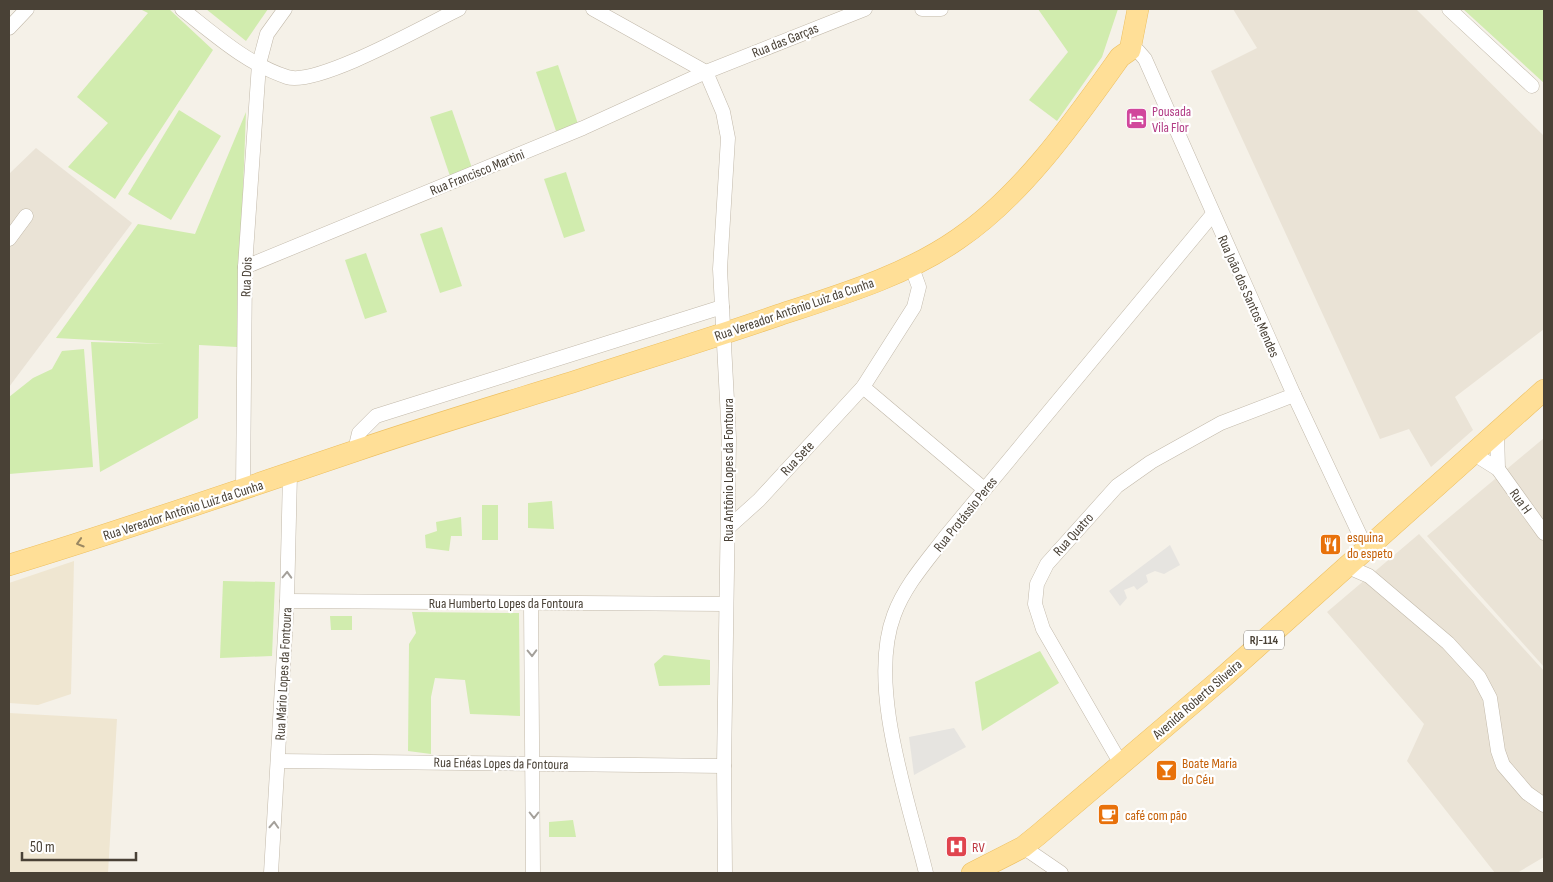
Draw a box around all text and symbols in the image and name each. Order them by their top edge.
street label: Rua das Garças [749,19,821,62]
place label: Pousada Vila Flor [1152,103,1191,136]
hotel icon: Pousada Vila Flor [1124,107,1148,131]
street label: Rua Francisco Martini [427,146,527,199]
street label: Rua João dos Santos Mendes [1214,232,1283,360]
street label: Rua Dois [237,257,256,297]
street label: Rua Vereador Antônio Luiz da Cunha [712,274,876,345]
street label: Rua Antônio Lopes da Fontoura [720,398,737,542]
street label: Rua Sete [777,437,818,479]
street label: Rua Protássio Peres [930,473,1001,555]
street label: Rua Vereador Antônio Luiz da Cunha [101,477,265,544]
street label: Rua H [1506,485,1535,517]
street label: Rua Quatro [1050,509,1097,559]
place label: esquina do espeto [1347,529,1393,562]
restaurant icon: esquina do espeto [1319,533,1343,557]
one-way arrow [77,538,85,548]
one-way arrow [282,571,293,579]
street label: Rua Humberto Lopes da Fontoura [429,595,583,612]
street label: Rua Mário Lopes da Fontoura [272,607,295,741]
road number: RJ-114 [1244,630,1284,650]
one-way arrow [527,649,537,657]
street label: Avenida Roberto Silveira [1148,656,1245,743]
street label: Rua Enéas Lopes da Fontoura [433,754,569,773]
place label: Boate Maria do Céu [1182,755,1237,788]
bar icon: Boate Maria do Céu [1154,759,1178,783]
cafe icon: café com pão [1097,803,1121,827]
place label: café com pão [1125,807,1187,824]
one-way arrow [529,812,539,819]
one-way arrow [269,820,280,828]
scale bar [22,830,136,862]
hospital icon: RV [944,835,968,859]
text: 50 m [30,838,55,857]
place label: RV [972,839,985,856]

